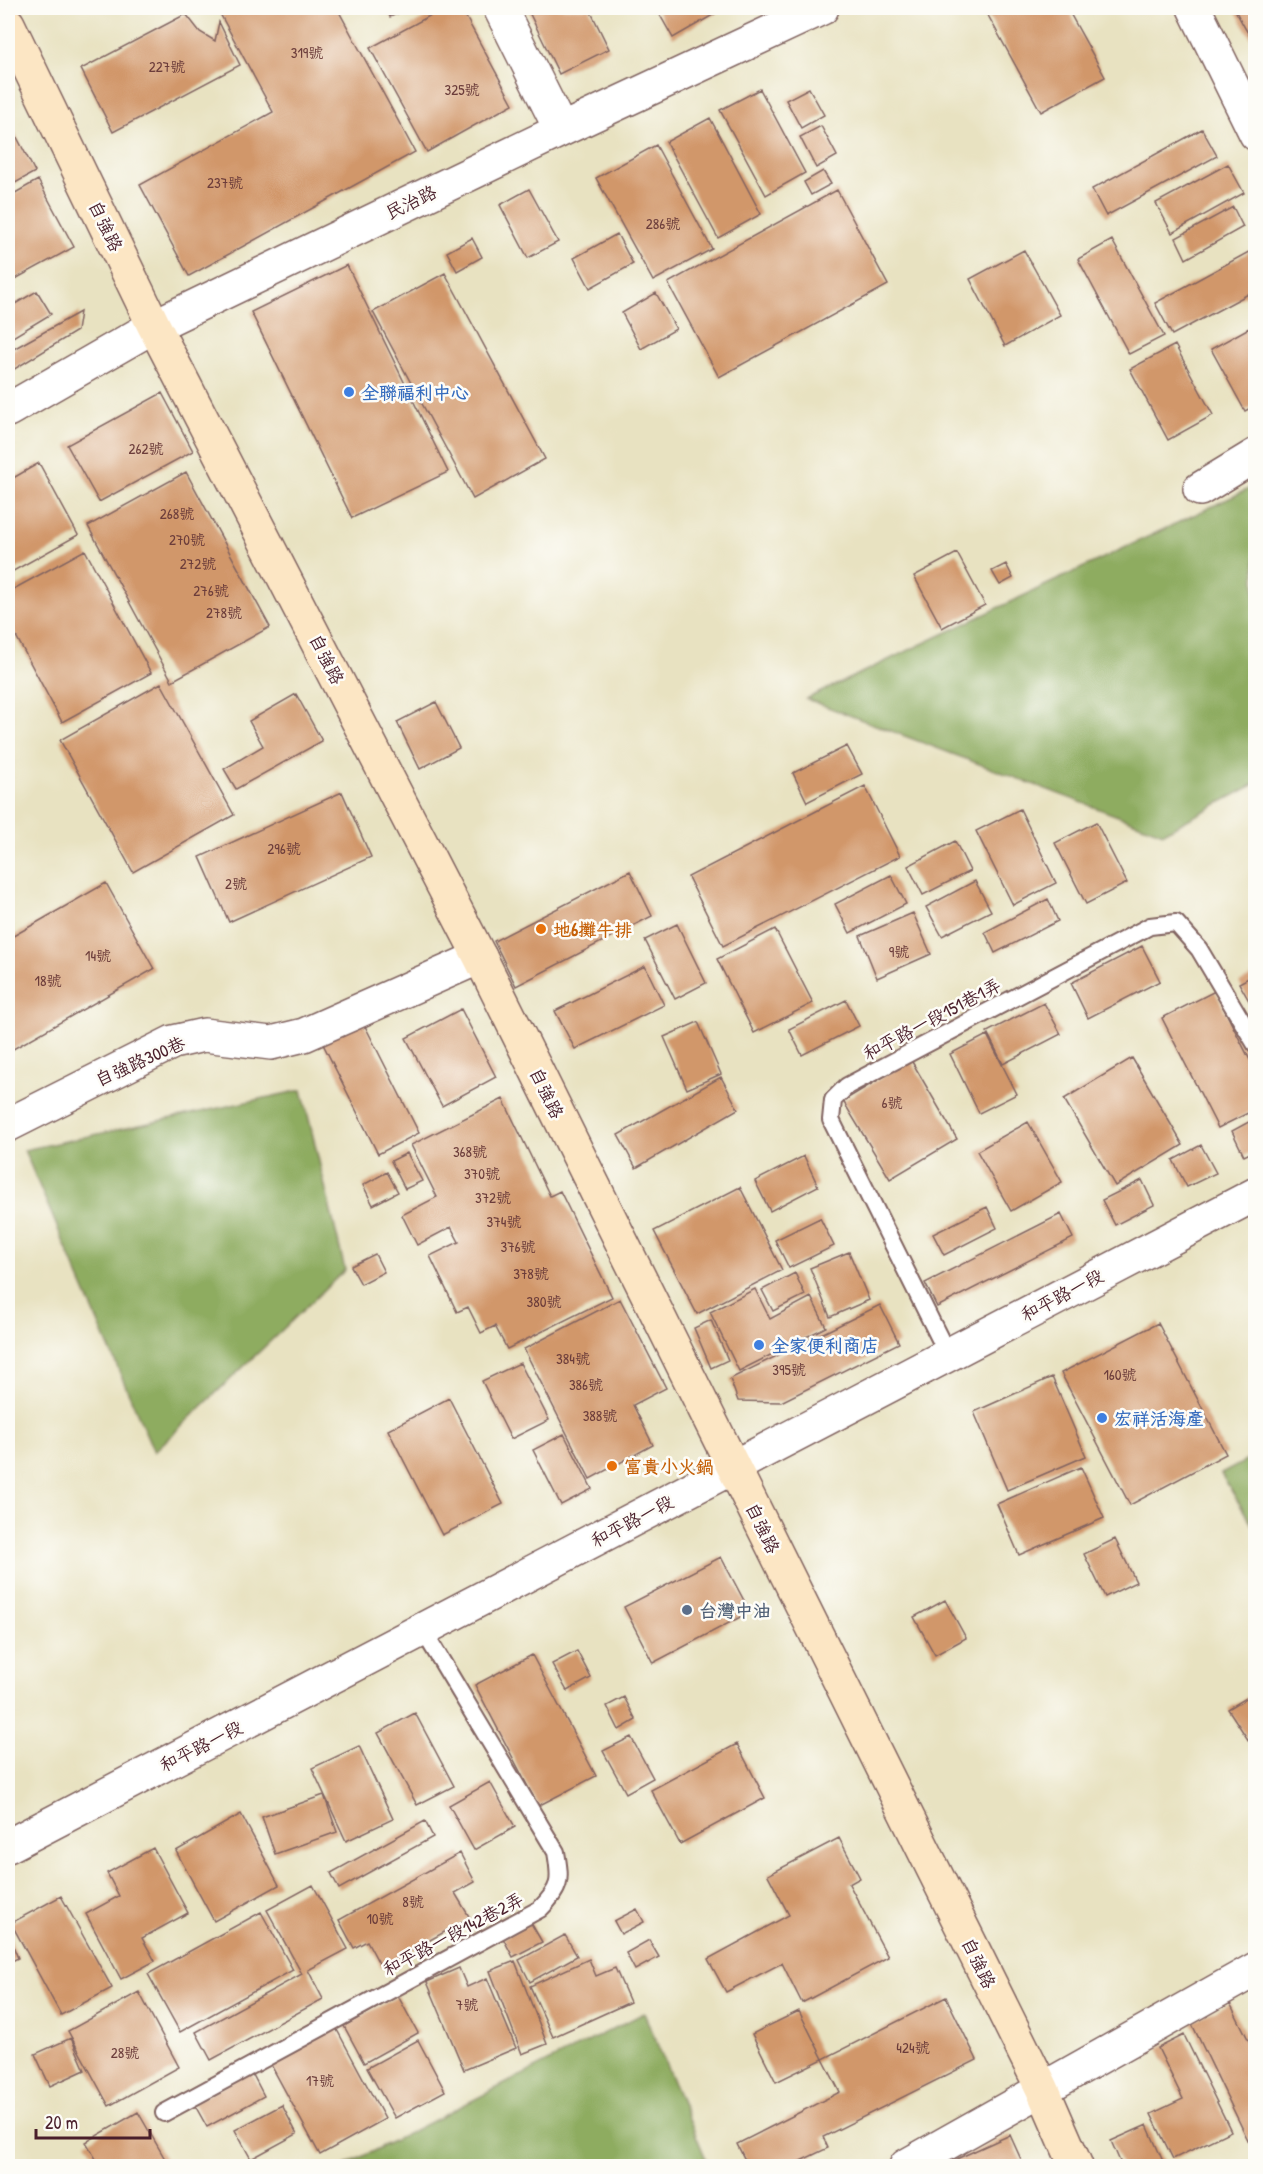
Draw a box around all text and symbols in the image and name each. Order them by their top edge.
house number: 319號 [291,42,323,63]
house number: 227號 [149,56,185,77]
house number: 325號 [444,79,480,100]
house number: 237號 [207,172,243,193]
street label: 民治路 [381,179,441,225]
street label: 自強路 [83,196,129,256]
house number: 286號 [646,213,680,234]
place label: 全聯福利中心 [361,380,469,405]
marker: 全聯福利中心 [342,385,356,399]
house number: 262號 [128,438,164,459]
house number: 268號 [160,503,194,524]
house number: 270號 [169,529,205,550]
house number: 272號 [180,553,216,574]
house number: 276號 [193,580,229,601]
house number: 278號 [206,602,242,623]
street label: 自強路 [304,629,350,689]
house number: 296號 [267,838,301,859]
house number: 2號 [225,873,247,894]
place label: 地6攤牛排 [553,917,632,942]
marker: 地6攤牛排 [534,922,548,936]
house number: 9號 [889,941,909,962]
house number: 14號 [85,945,111,966]
house number: 18號 [35,970,61,991]
street label: 和平路一段151巷1弄 [858,972,1006,1066]
street label: 自強路300巷 [91,1030,189,1092]
street label: 自強路 [524,1063,570,1123]
house number: 6號 [882,1092,903,1113]
house number: 368號 [453,1141,487,1162]
house number: 370號 [464,1163,500,1184]
house number: 372號 [475,1187,511,1208]
house number: 374號 [487,1211,521,1232]
house number: 376號 [500,1236,536,1257]
house number: 378號 [513,1263,549,1284]
street label: 和平路一段 [1016,1263,1108,1327]
house number: 380號 [527,1291,561,1312]
place label: 全家便利商店 [771,1333,879,1358]
marker: 全家便利商店 [752,1338,766,1352]
house number: 384號 [556,1348,590,1369]
house number: 395號 [772,1359,806,1380]
house number: 160號 [1103,1364,1137,1385]
house number: 386號 [569,1374,603,1395]
house number: 388號 [583,1405,617,1426]
place label: 宏祥活海產 [1114,1406,1204,1431]
marker: 宏祥活海產 [1095,1411,1109,1425]
place label: 富貴小火鍋 [624,1454,714,1479]
marker: 富貴小火鍋 [605,1459,619,1473]
street label: 和平路一段 [586,1489,678,1553]
street label: 自強路 [740,1498,786,1558]
place label: 台灣中油 [699,1598,771,1623]
marker: 台灣中油 [680,1603,694,1617]
street label: 和平路一段 [155,1714,247,1778]
street label: 和平路一段142巷2弄 [378,1886,528,1982]
house number: 8號 [402,1891,424,1912]
house number: 10號 [366,1908,394,1929]
street label: 自強路 [956,1933,1002,1993]
house number: 7號 [456,1994,478,2015]
house number: 424號 [896,2037,930,2058]
house number: 28號 [111,2042,139,2063]
house number: 17號 [306,2070,334,2091]
scale bar [36,2102,150,2140]
text: 20 m [45,2110,78,2135]

